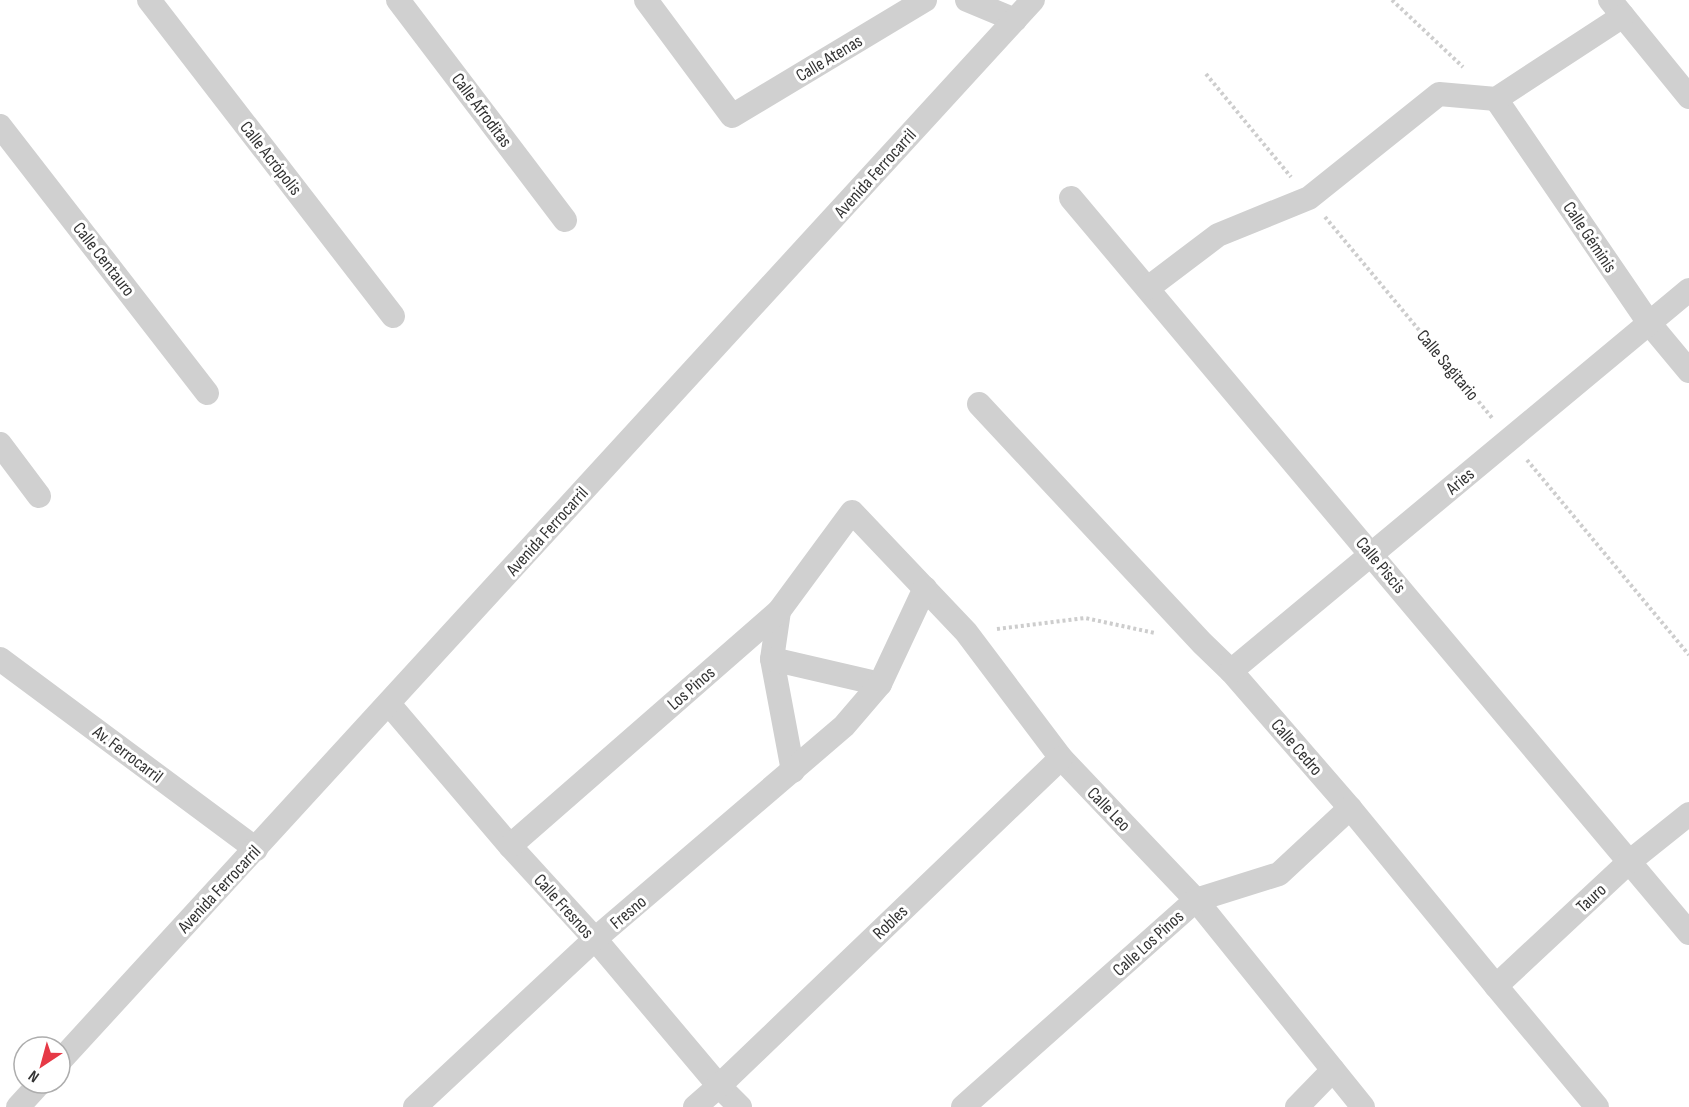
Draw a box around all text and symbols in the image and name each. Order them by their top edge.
street label: Calle Atenas [792,30,866,86]
street label: Calle Afroditas [447,69,516,151]
street label: Calle Acrópolis [235,117,306,199]
street label: Avenida Ferrocarril [829,125,921,223]
street label: Calle Géminis [1558,198,1621,277]
street label: Calle Centauro [68,218,139,300]
street label: Calle Sagitario [1412,326,1483,405]
street label: Aries [1441,464,1479,500]
street label: Avenida Ferrocarril [501,483,593,581]
street label: Calle Piscis [1351,533,1410,598]
street label: Los Pinos [663,662,719,715]
street label: Calle Cedro [1266,715,1327,780]
street label: Av. Ferrocarril [88,721,167,787]
street label: Calle Leo [1083,783,1135,836]
street label: Avenida Ferrocarril [173,841,265,938]
street label: Calle Fresnos [529,870,598,943]
street label: Tauro [1572,879,1611,917]
street label: Fresno [606,891,651,933]
street label: Robles [869,901,912,944]
street label: Calle Los Pinos [1109,906,1188,981]
north arrow [12,1035,72,1095]
text: N [25,1066,43,1086]

